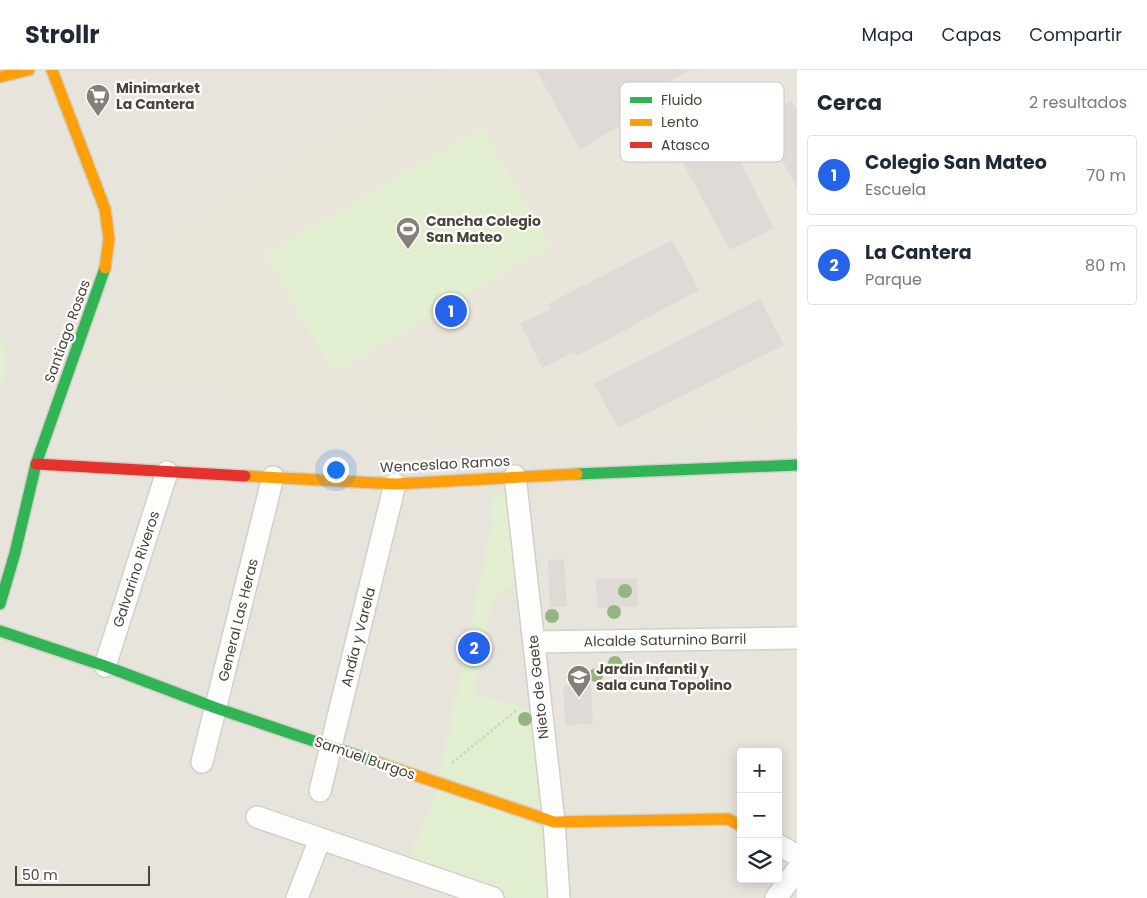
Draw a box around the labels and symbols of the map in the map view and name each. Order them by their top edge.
place label: Minimarket La Cantera [116,78,200,114]
legend [620,82,784,162]
supermarket icon: Minimarket La Cantera [85,83,111,117]
text: Fluido [661,90,702,110]
text: Lento [661,112,699,132]
text: Atasco [661,135,710,155]
place label: Cancha Colegio San Mateo [426,211,541,247]
sports icon: Cancha Colegio San Mateo [395,216,421,250]
street label: Santiago Rosas [39,277,95,385]
pin: 1 [435,292,467,330]
street label: Wenceslao Ramos [380,451,510,477]
your location [323,457,349,483]
street label: Galvarino Riveros [108,508,164,630]
street label: General Las Heras [213,556,263,684]
street label: Andía y Varela [336,585,380,689]
pin: 2 [458,629,490,667]
street label: Alcalde Saturnino Barril [584,629,746,651]
street label: Nieto de Gaete [523,634,553,740]
place label: Jardin Infantil y sala cuna Topolino [596,659,732,695]
school or university icon: Jardin Infantil y sala cuna Topolino [566,664,592,698]
street label: Samuel Burgos [312,731,418,785]
scale bar [15,863,150,886]

